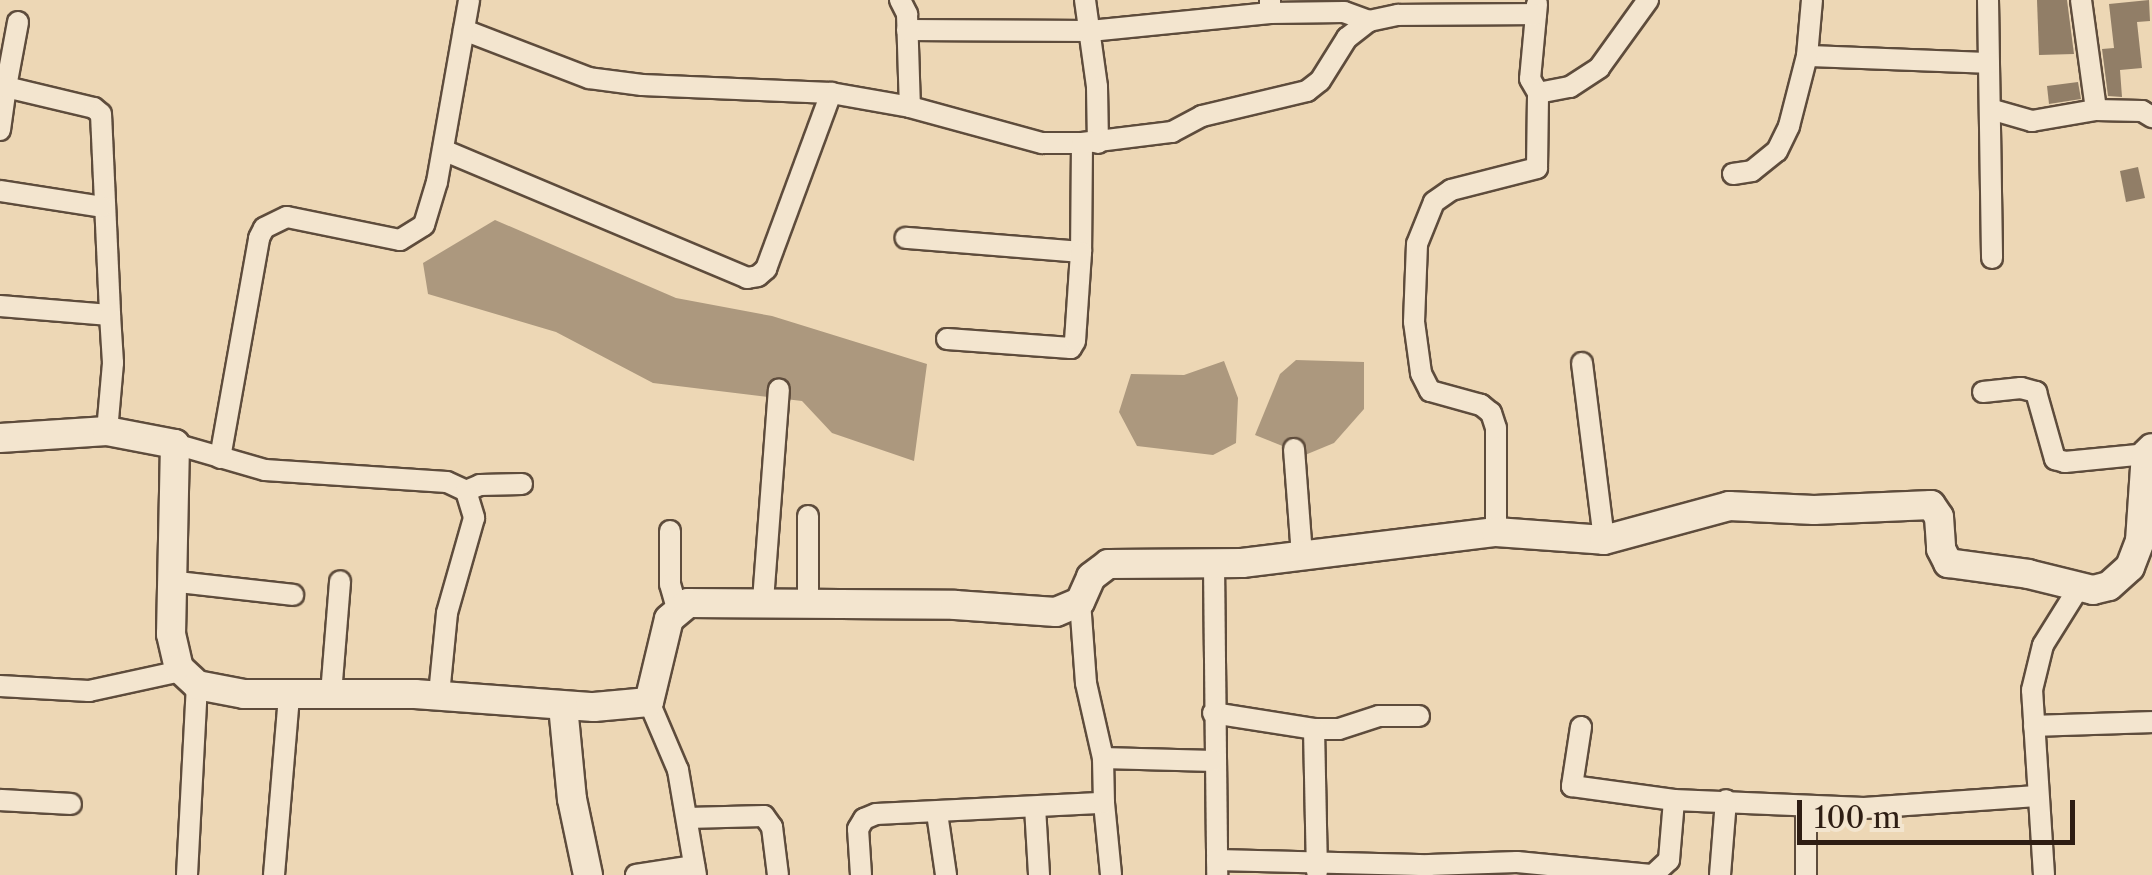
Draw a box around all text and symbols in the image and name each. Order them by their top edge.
scale bar [1802,780,2080,842]
text: 100 m [1814,799,1901,836]

